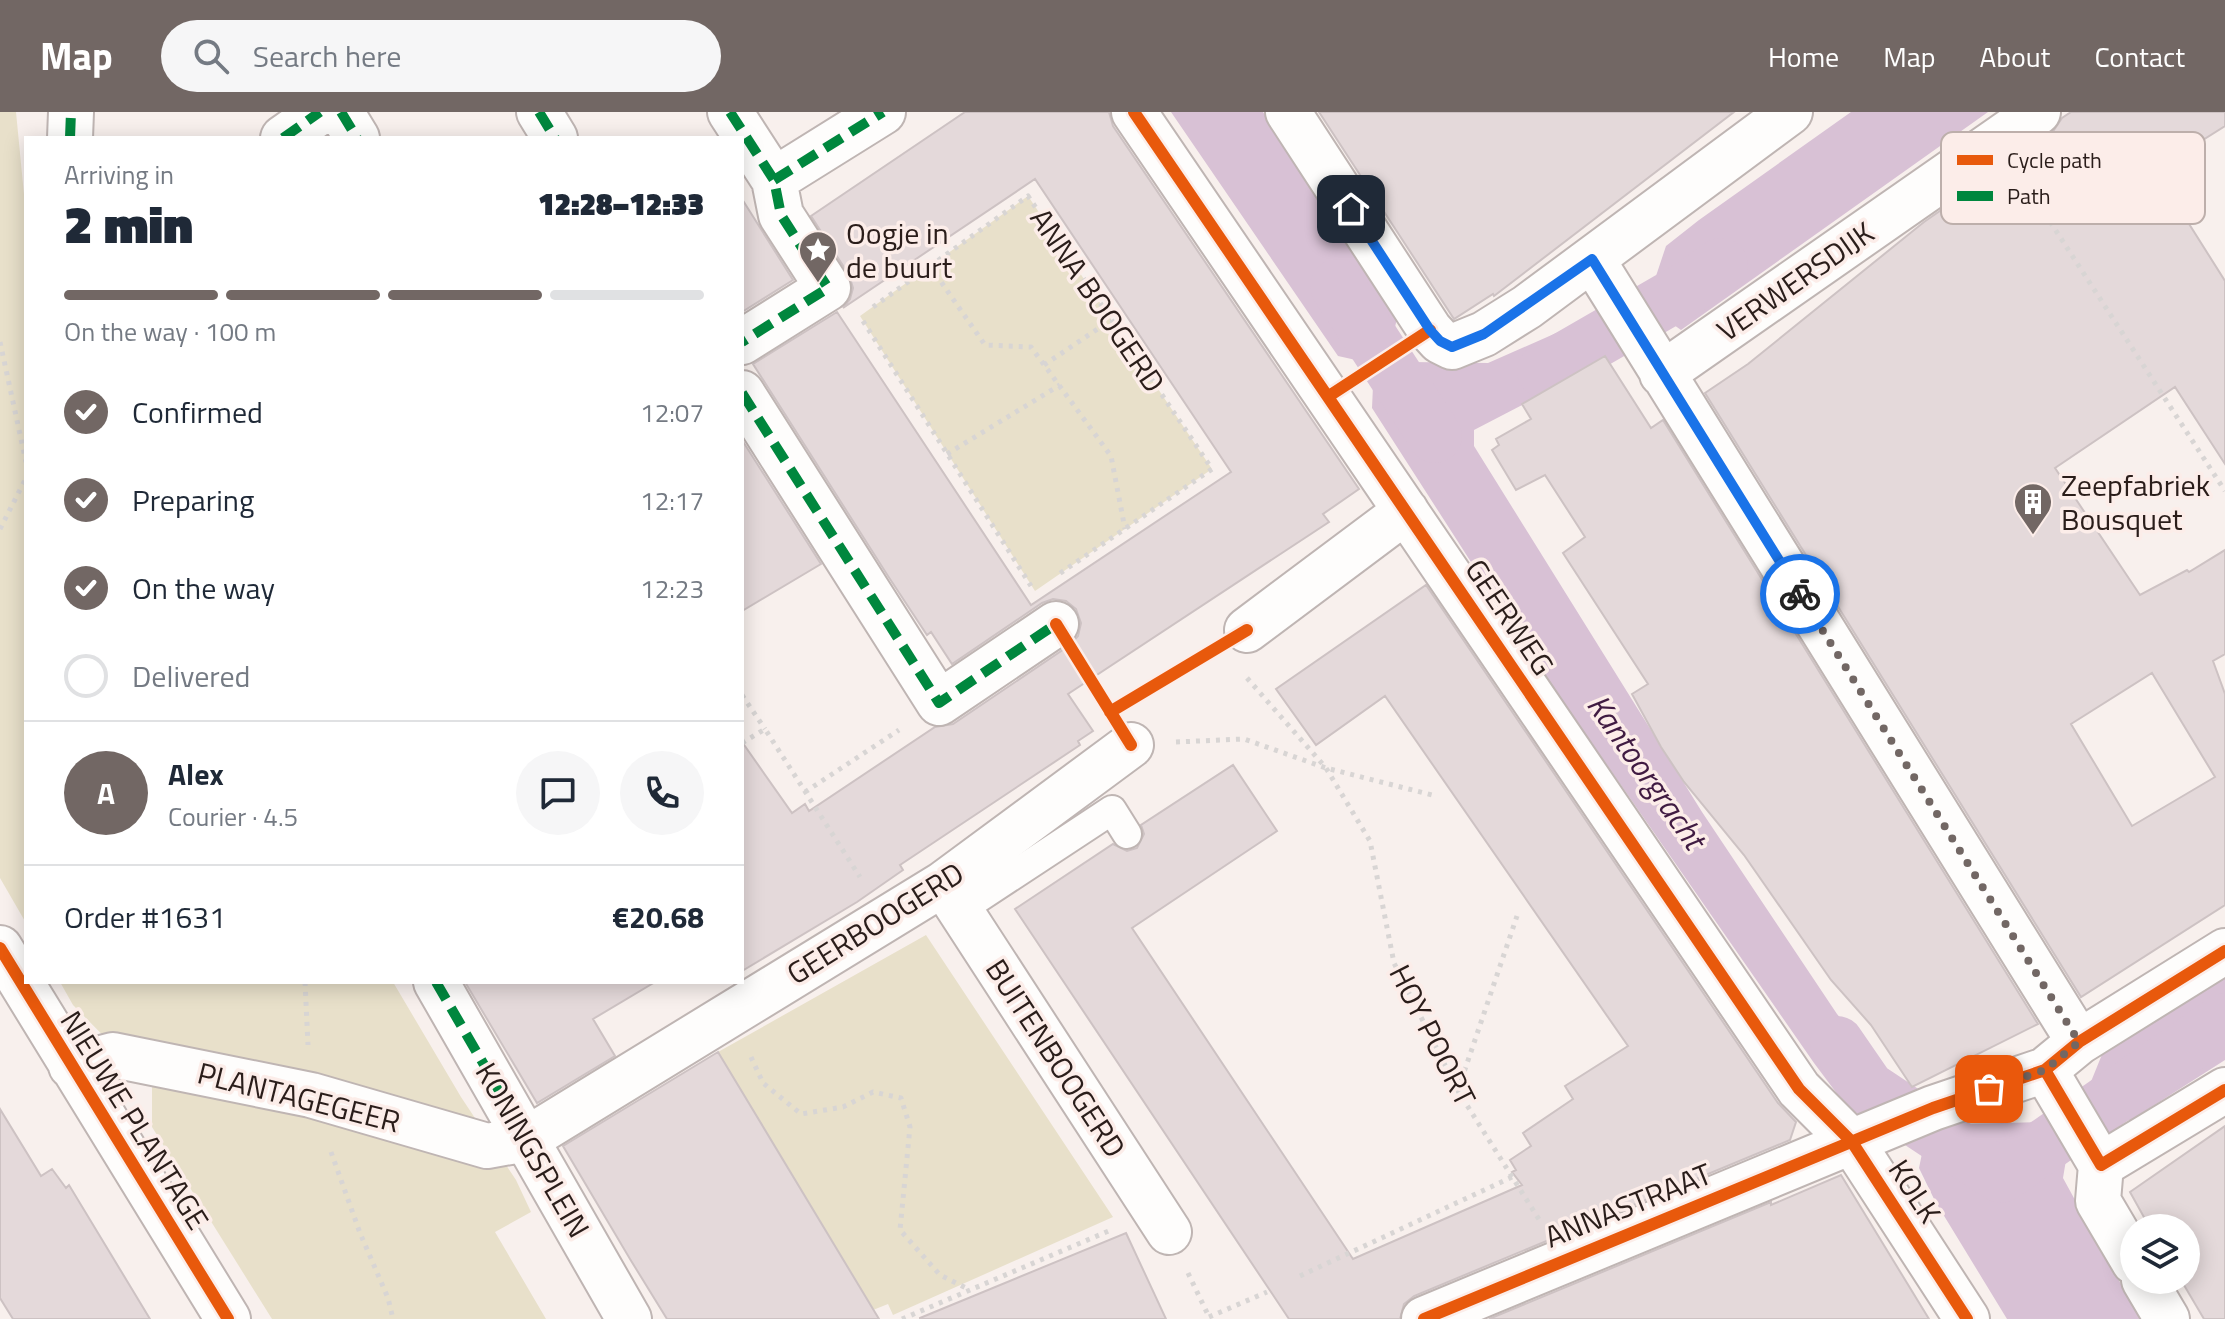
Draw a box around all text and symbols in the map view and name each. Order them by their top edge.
search box [161,20,721,92]
text: Map [40,27,113,85]
text: Search here [253,33,402,79]
icon: search [189,34,233,78]
text: Home [1768,35,1839,78]
text: Map [1883,35,1936,78]
text: About [1980,35,2050,78]
text: Contact [2094,35,2185,78]
legend [1941,132,2205,224]
text: Cycle path [2007,143,2102,177]
text: Arriving in [64,155,174,194]
pin [1317,175,1385,243]
text: Path [2007,179,2051,213]
text: 12:28–12:33 [538,181,704,227]
text: 2 min [64,184,193,263]
icon: home [1329,187,1373,231]
street label: ANNA BOOGERD [1019,198,1177,402]
place label: Oogje in de buurt [846,210,953,290]
street label: VERWERSDIJK [1707,210,1883,352]
place icon: Oogje in de buurt [797,229,839,284]
text: On the way · 100 m [64,312,276,351]
text: Confirmed [132,389,263,435]
icon: check [64,390,108,434]
text: 12:07 [640,393,704,432]
place label: Zeepfabriek Bousquet [2061,462,2210,542]
text: Preparing [132,477,254,523]
icon: check [64,478,108,522]
text: 12:17 [640,481,704,520]
building icon: Zeepfabriek Bousquet [2012,481,2054,536]
street label: GEERWEG [1454,550,1566,684]
courier [1760,554,1840,634]
text: On the way [132,565,275,611]
icon: check [64,566,108,610]
text: 12:23 [640,569,704,608]
icon: bike [1778,572,1822,616]
text: Delivered [132,653,250,699]
water label: Kantoorgracht [1576,684,1720,861]
text: Alex [168,751,224,797]
button: chat [516,751,600,835]
button: phone [620,751,704,835]
text: A [97,770,115,816]
text: Courier · 4.5 [168,797,298,836]
street label: GEERBOOGERD [778,850,972,996]
text: Order #1631 [64,894,226,940]
text: €20.68 [612,894,704,940]
street label: BUITENBOOGERD [974,950,1138,1166]
street label: HOY POORT [1378,956,1488,1114]
street label: NIEUWE PLANTAGE [49,1002,221,1238]
street label: PLANTAGEGEER [193,1050,405,1144]
street label: KONINGSPLEIN [464,1054,602,1246]
pin [1955,1055,2023,1123]
icon: bag [1967,1067,2011,1111]
street label: KOLK [1877,1150,1953,1232]
street label: ANNASTRAAT [1538,1151,1719,1259]
map controls [2120,1214,2200,1294]
button: layers [2120,1214,2200,1294]

